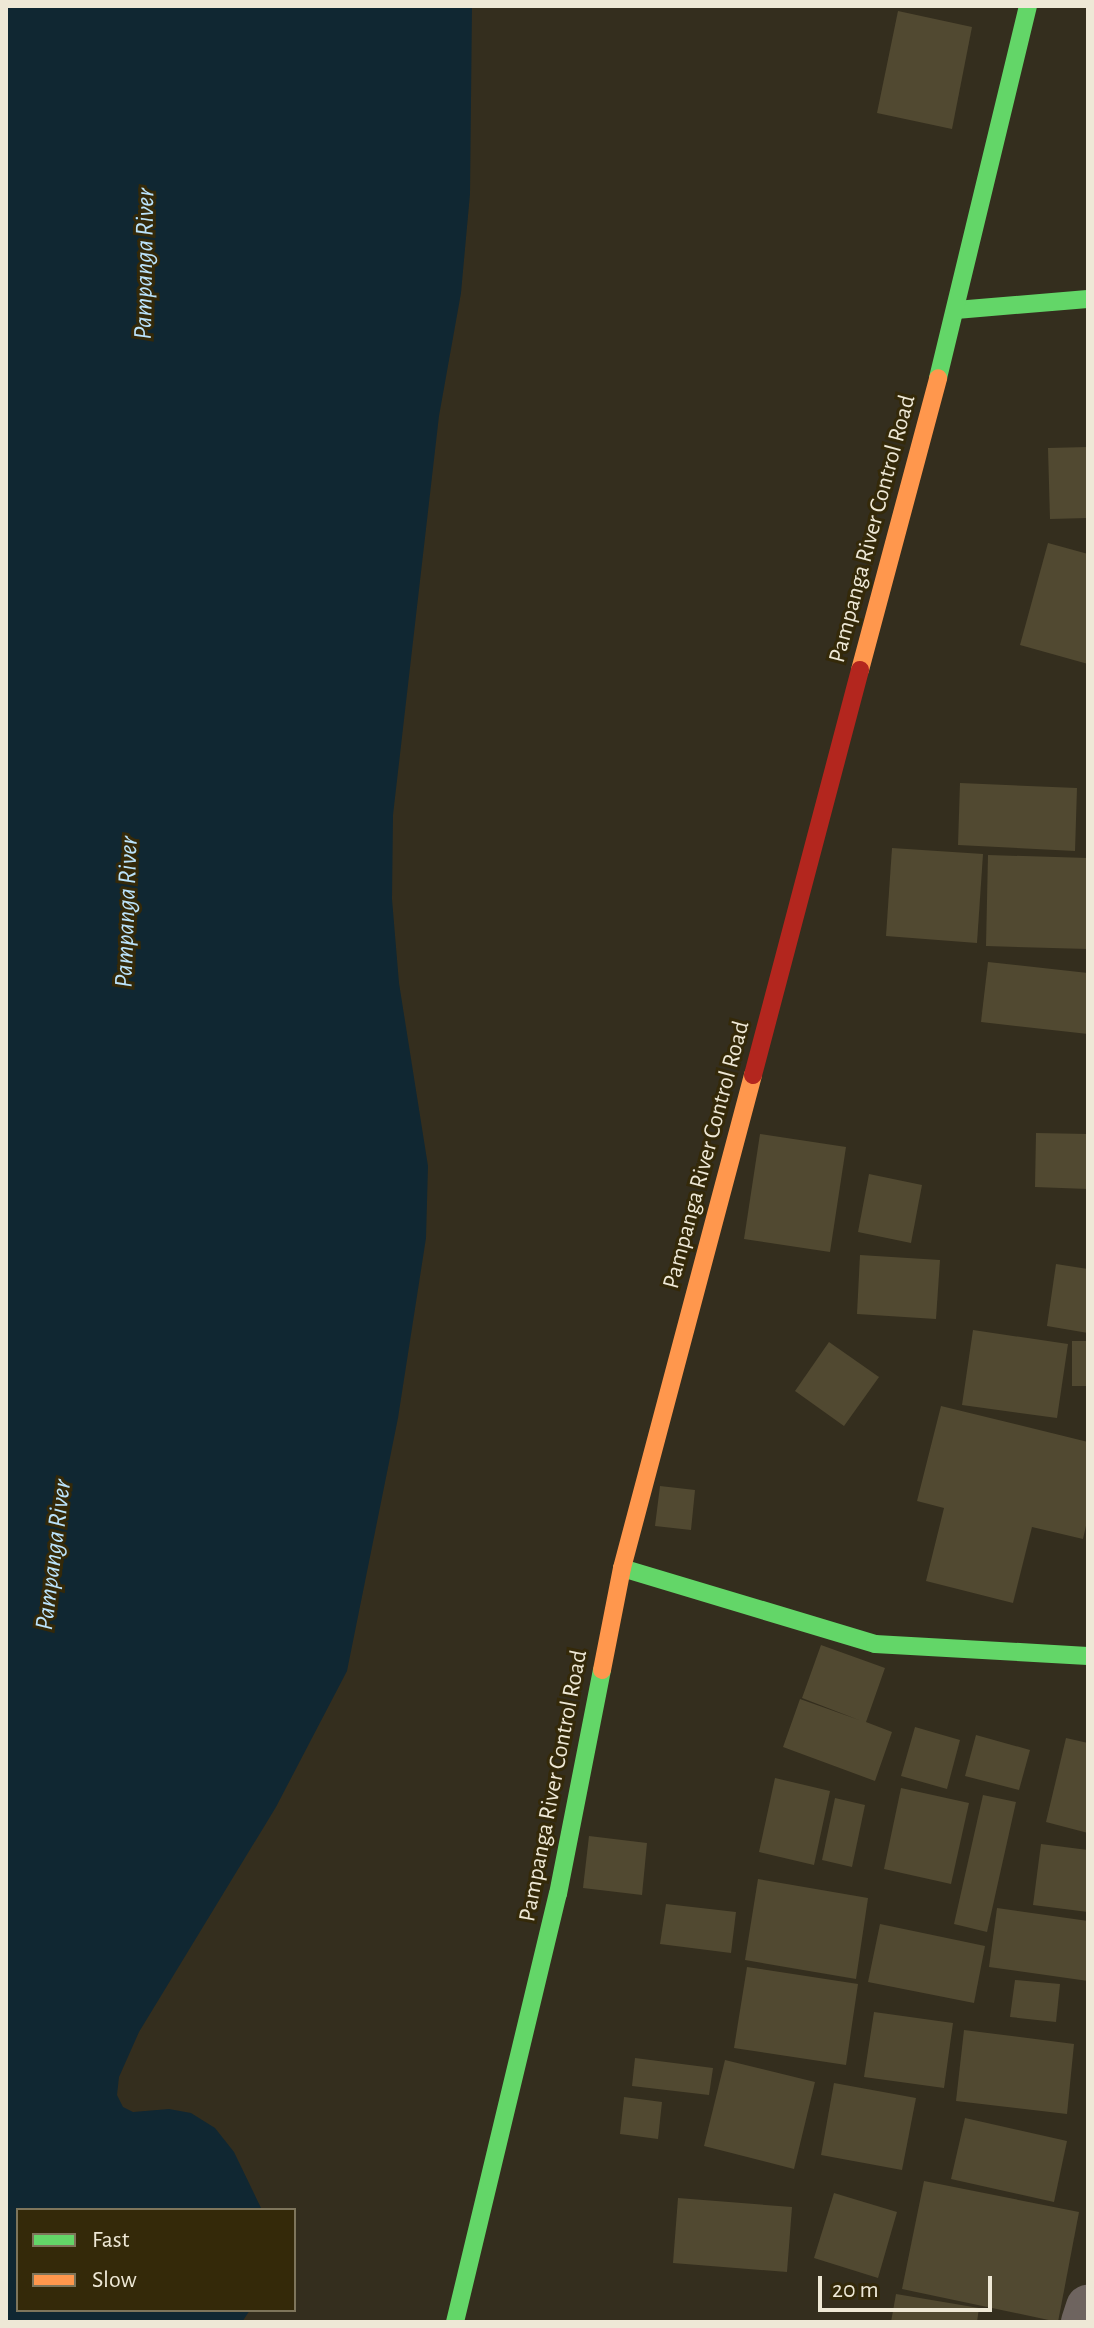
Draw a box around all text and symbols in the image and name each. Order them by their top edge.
water label: Pampanga River [128,188,162,340]
street label: Pampanga River Control Road [823,392,923,666]
water label: Pampanga River [109,836,145,988]
street label: Pampanga River Control Road [657,1018,757,1292]
water label: Pampanga River [29,1478,79,1632]
street label: Pampanga River Control Road [514,1648,594,1924]
legend [16,2208,296,2312]
text: Fast [92,2228,129,2252]
scale bar [822,2260,996,2310]
text: Slow [92,2268,137,2292]
text: 20 m [832,2278,879,2302]

